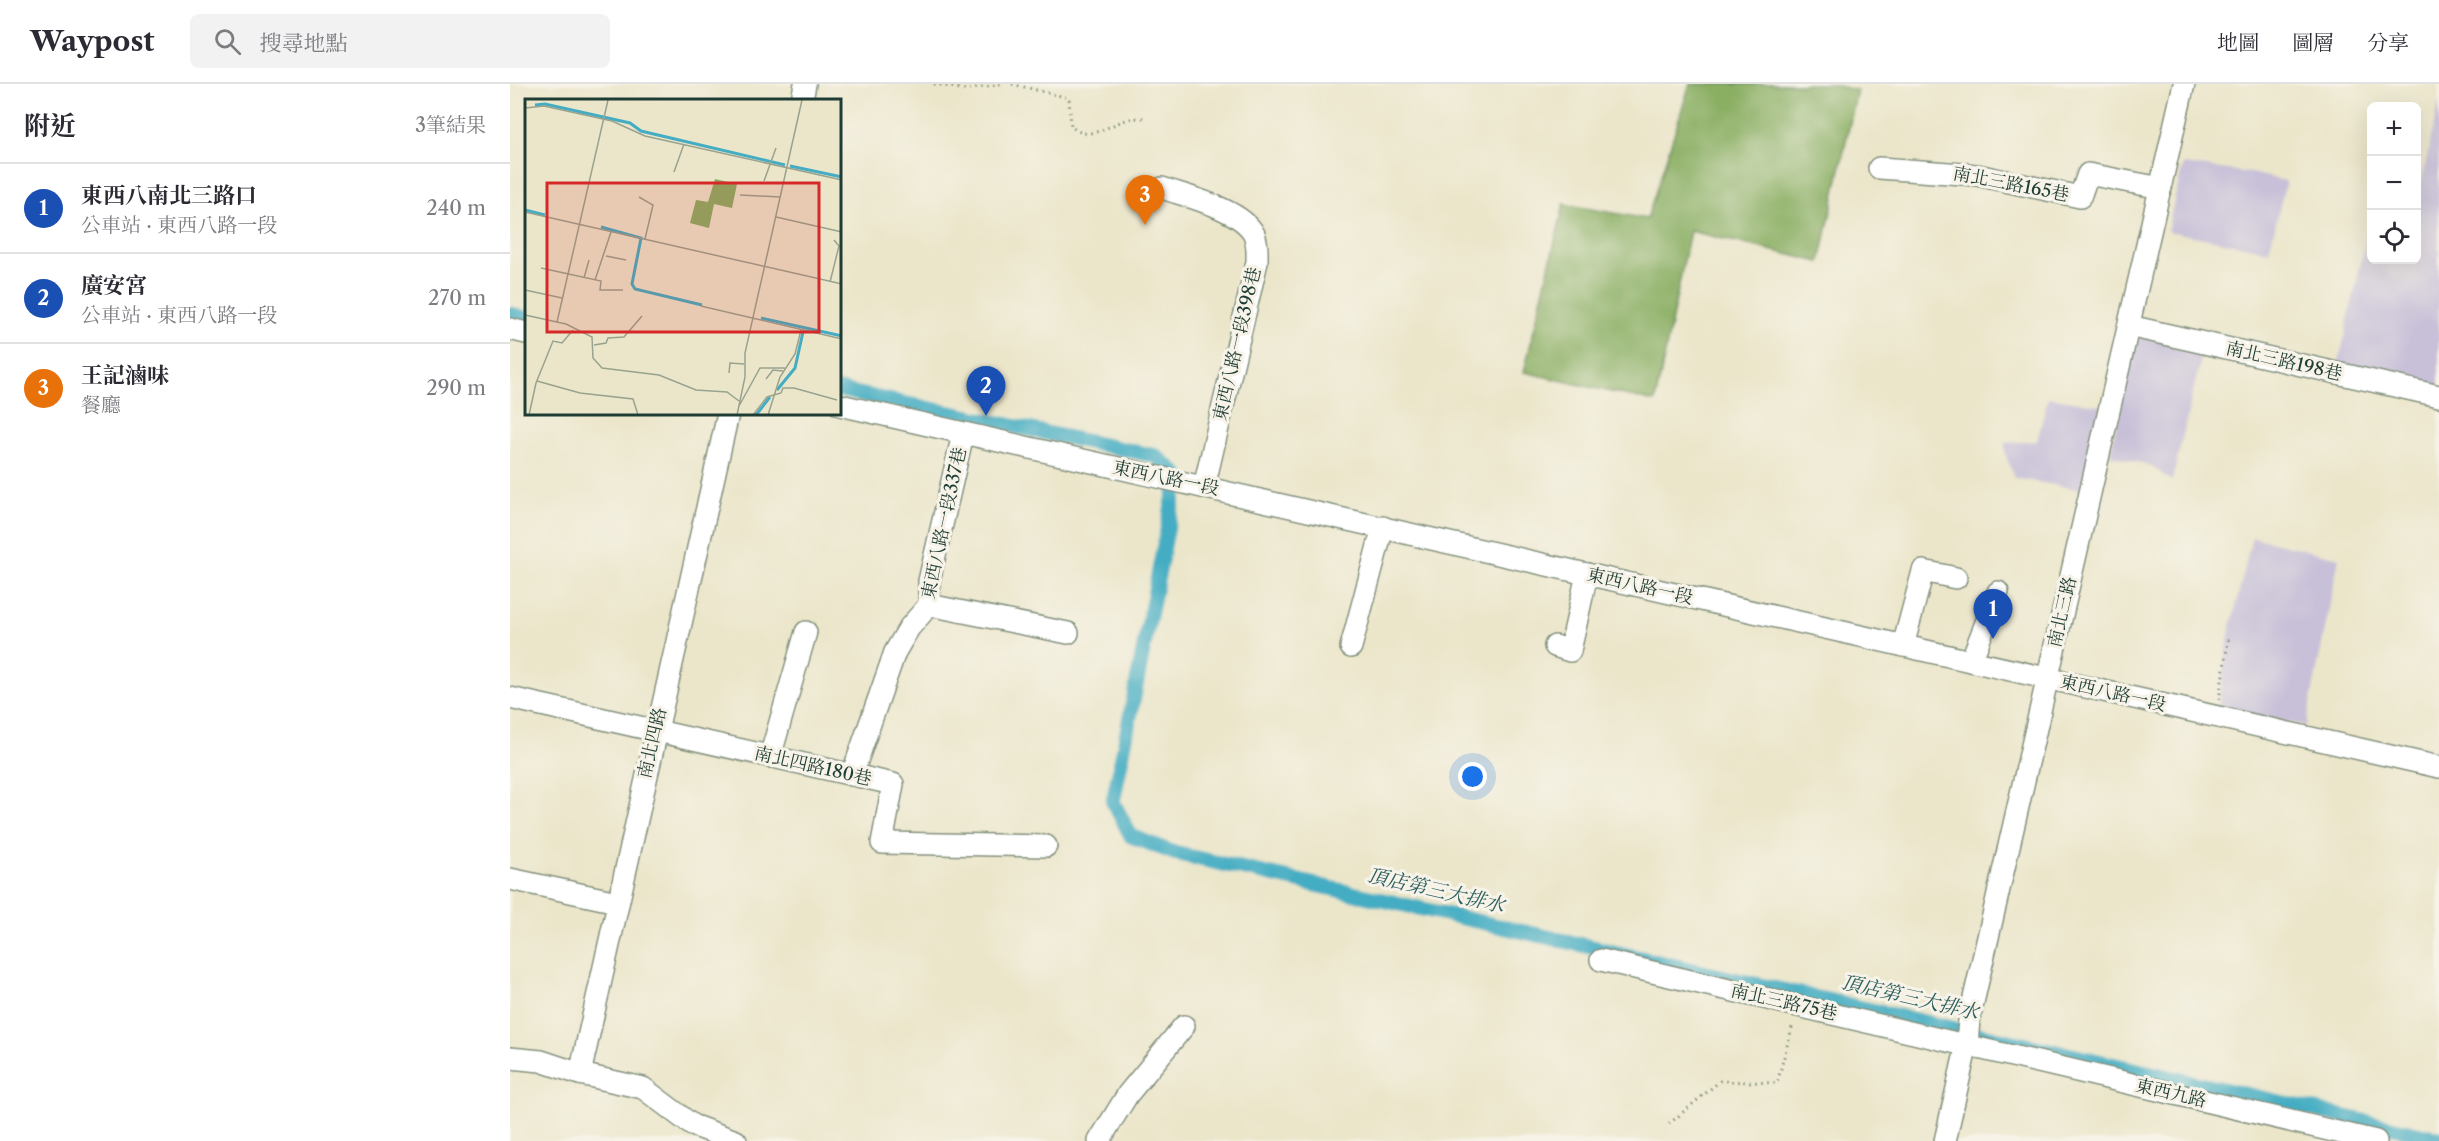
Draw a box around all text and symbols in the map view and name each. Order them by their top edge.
search box [190,14,610,68]
text: Waypost [30,24,154,58]
icon: search [211,25,244,58]
text: 搜尋地點 [259,30,348,57]
text: 地圖 [2217,30,2259,55]
text: 圖層 [2292,30,2334,55]
text: 分享 [2367,30,2409,55]
inset map [525,99,842,416]
map controls [2367,102,2421,264]
button: + [2367,102,2421,156]
text: 附近 [24,110,76,142]
text: 3筆結果 [415,113,486,137]
button: − [2367,156,2421,210]
street label: 南北三路165巷 [1951,162,2071,206]
pin: 3 [1126,176,1164,225]
text: 東西八南北三路口 [81,182,257,209]
text: 1 [39,196,48,220]
text: 240 m [426,196,486,220]
button: locate [2367,210,2421,264]
text: 公車站 · 東西八路一段 [81,213,277,237]
street label: 東西八路一段398巷 [1209,265,1265,423]
text: 廣安宮 [81,272,147,299]
text: 2 [38,286,49,310]
text: 270 m [428,286,486,310]
text: 公車站 · 東西八路一段 [81,303,277,327]
street label: 南北三路198巷 [2224,337,2344,385]
text: 王記滷味 [81,362,169,389]
pin: 2 [966,366,1006,416]
text: 3 [38,376,49,400]
text: 290 m [426,376,486,400]
text: 餐廳 [81,393,121,417]
street label: 東西八路一段337巷 [917,445,971,601]
street label: 東西八路一段 [1111,456,1221,500]
street label: 東西八路一段 [1585,563,1695,609]
street label: 南北三路 [2043,574,2081,650]
pin: 1 [1974,590,2012,639]
street label: 東西八路一段 [2058,670,2168,716]
street label: 南北四路 [633,705,671,781]
street label: 南北四路180巷 [752,742,874,790]
your location [1458,762,1487,791]
water label: 頂店第三大排水 [1365,863,1509,918]
water label: 頂店第三大排水 [1839,970,1983,1025]
street label: 南北三路75巷 [1729,979,1839,1025]
street label: 東西九路 [2133,1074,2209,1112]

